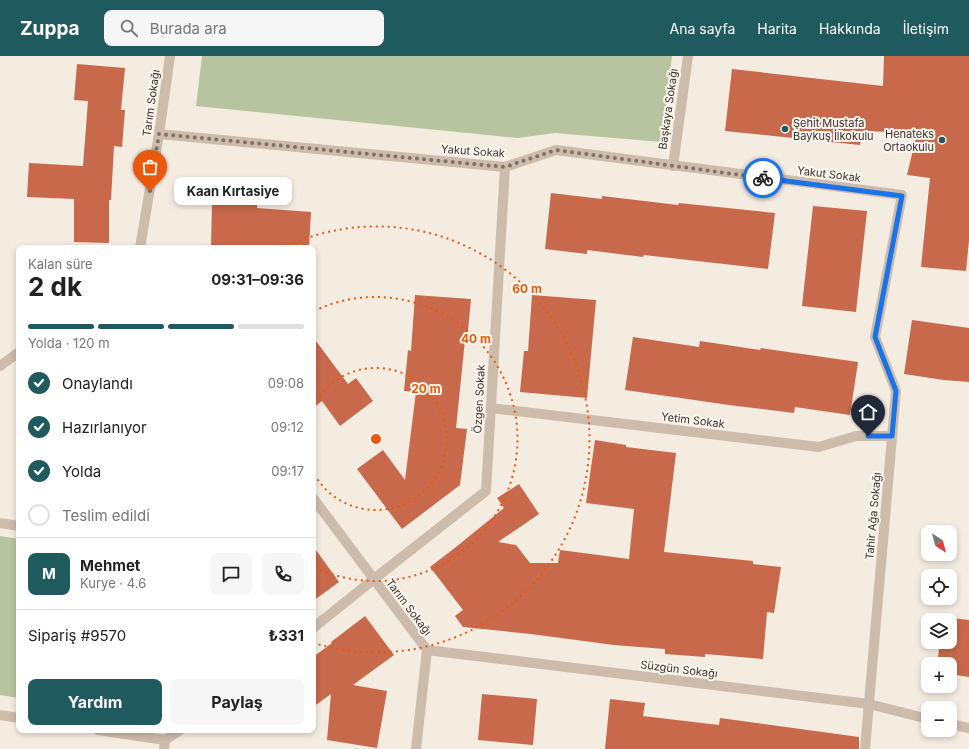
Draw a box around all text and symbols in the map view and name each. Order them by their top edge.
search box [104,10,384,46]
text: Zuppa [20,17,80,40]
icon: search [118,17,140,39]
text: Burada ara [150,19,227,38]
text: Ana sayfa [670,20,735,37]
text: Harita [757,20,797,37]
text: Hakkında [819,20,881,37]
text: İletişim [903,20,949,37]
street label: Başkaya Sokağı [655,67,681,151]
street label: Tarım Sokağı [139,69,163,137]
place label: Şehit Mustafa Baykuş İlkokulu [793,116,874,143]
marker: Şehit Mustafa Baykuş İlkokulu [780,124,790,134]
place label: Henateks Ortaokulu [883,127,934,154]
marker: Henateks Ortaokulu [937,135,947,145]
street label: Yakut Sokak [441,142,505,160]
pin [133,150,167,191]
icon: bag [139,156,161,178]
courier [743,158,783,198]
street label: Yakut Sokak [796,163,862,185]
icon: bike [752,167,774,189]
callout: Kaan Kırtasiye [174,177,292,205]
text: Kaan Kırtasiye [187,183,279,199]
text: Kalan süre [28,256,93,272]
text: 09:31–09:36 [211,270,304,289]
text: 2 dk [28,271,82,302]
text: 60 m [512,281,542,296]
text: 40 m [461,331,491,346]
text: Yolda · 120 m [28,335,110,351]
street label: Özgen Sokak [470,364,488,434]
icon: check [28,372,50,394]
text: Onaylandı [62,374,133,393]
text: 09:08 [268,375,304,391]
text: 20 m [411,381,441,396]
pin [851,395,885,436]
icon: home [857,401,879,423]
street label: Yetim Sokak [660,409,726,431]
icon: check [28,416,50,438]
text: Hazırlanıyor [62,418,147,437]
text: 09:12 [271,419,304,435]
centre of rings [369,432,383,446]
icon: check [28,460,50,482]
text: Yolda [62,462,101,481]
text: 09:17 [271,463,304,479]
street label: Tahir Ağa Sokağı [862,472,884,560]
text: Teslim edildi [62,506,150,525]
north arrow [921,525,957,561]
map controls [921,525,957,737]
button: chat [210,553,252,595]
button: phone [262,553,304,595]
text: Mehmet [80,556,140,575]
text: M [42,564,56,583]
button: locate [921,569,957,605]
text: Kurye · 4.6 [80,575,146,591]
street label: Tarım Sokağı [383,576,435,638]
button: layers [921,613,957,649]
text: Sipariş #9570 [28,626,126,645]
text: ₺331 [268,626,304,645]
street label: Süzgün Sokağı [640,657,718,681]
button: + [921,657,957,693]
button: Yardım [28,679,162,725]
button: Paylaş [170,679,304,725]
button: − [921,701,957,737]

